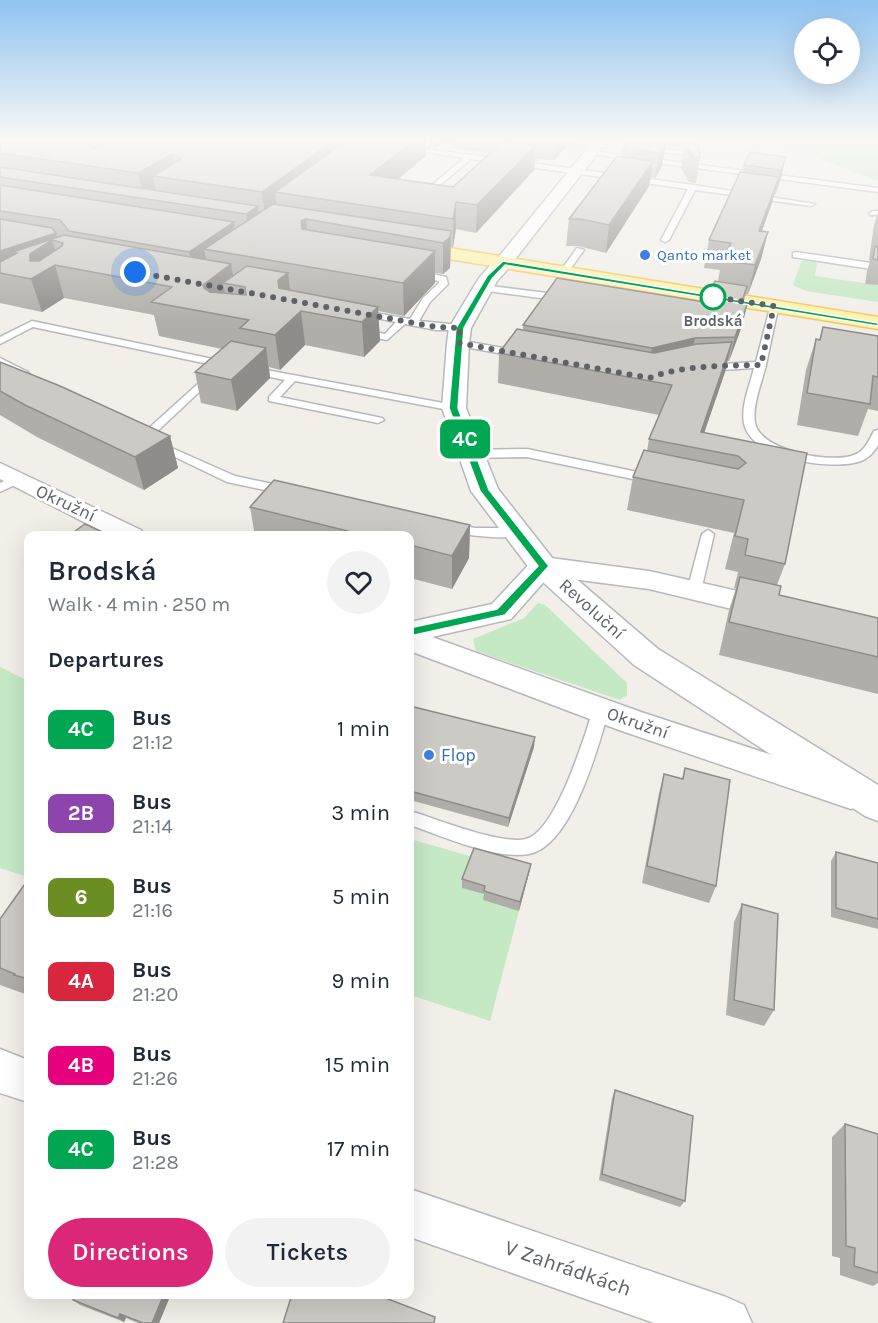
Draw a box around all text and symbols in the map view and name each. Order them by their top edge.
map controls [794,18,860,84]
button: locate [794,18,860,84]
place label: Qanto market [657,246,751,264]
marker: Qanto market [638,248,652,262]
your location [120,257,150,287]
marker: Brodská [700,284,726,310]
place label: Brodská [684,312,742,330]
line badge: 4C [438,420,492,458]
text: 4C [452,427,478,451]
street label: Okružní [32,480,100,527]
button: heart [327,551,390,614]
text: Brodská [48,554,157,587]
street label: Revoluční [555,574,630,645]
text: Walk · 4 min · 250 m [48,593,230,616]
text: Departures [48,647,164,673]
street label: Okružní [604,702,672,744]
text: Bus [132,705,172,731]
text: 1 min [337,716,390,742]
text: 4C [68,717,94,741]
text: 21:12 [132,731,173,754]
place label: Flop [441,744,476,766]
marker: Flop [422,748,436,762]
text: Bus [132,789,172,815]
text: 3 min [331,800,390,826]
text: 2B [68,801,94,825]
text: 21:14 [132,815,173,838]
text: Bus [132,873,172,899]
text: 5 min [332,884,390,910]
text: 6 [75,885,87,909]
text: 21:16 [132,899,173,922]
text: Bus [132,957,172,983]
text: 9 min [332,968,390,994]
text: 4A [68,969,94,993]
text: 21:20 [132,983,178,1006]
text: Bus [132,1041,172,1067]
text: 15 min [325,1052,390,1078]
text: 4B [68,1053,94,1077]
text: 21:26 [132,1067,178,1090]
text: Bus [132,1125,172,1151]
text: 17 min [327,1136,390,1162]
text: 4C [68,1137,94,1161]
text: 21:28 [132,1151,179,1174]
button: Directions [48,1218,213,1287]
button: Tickets [225,1218,390,1287]
street label: V Zahrádkách [502,1235,634,1301]

